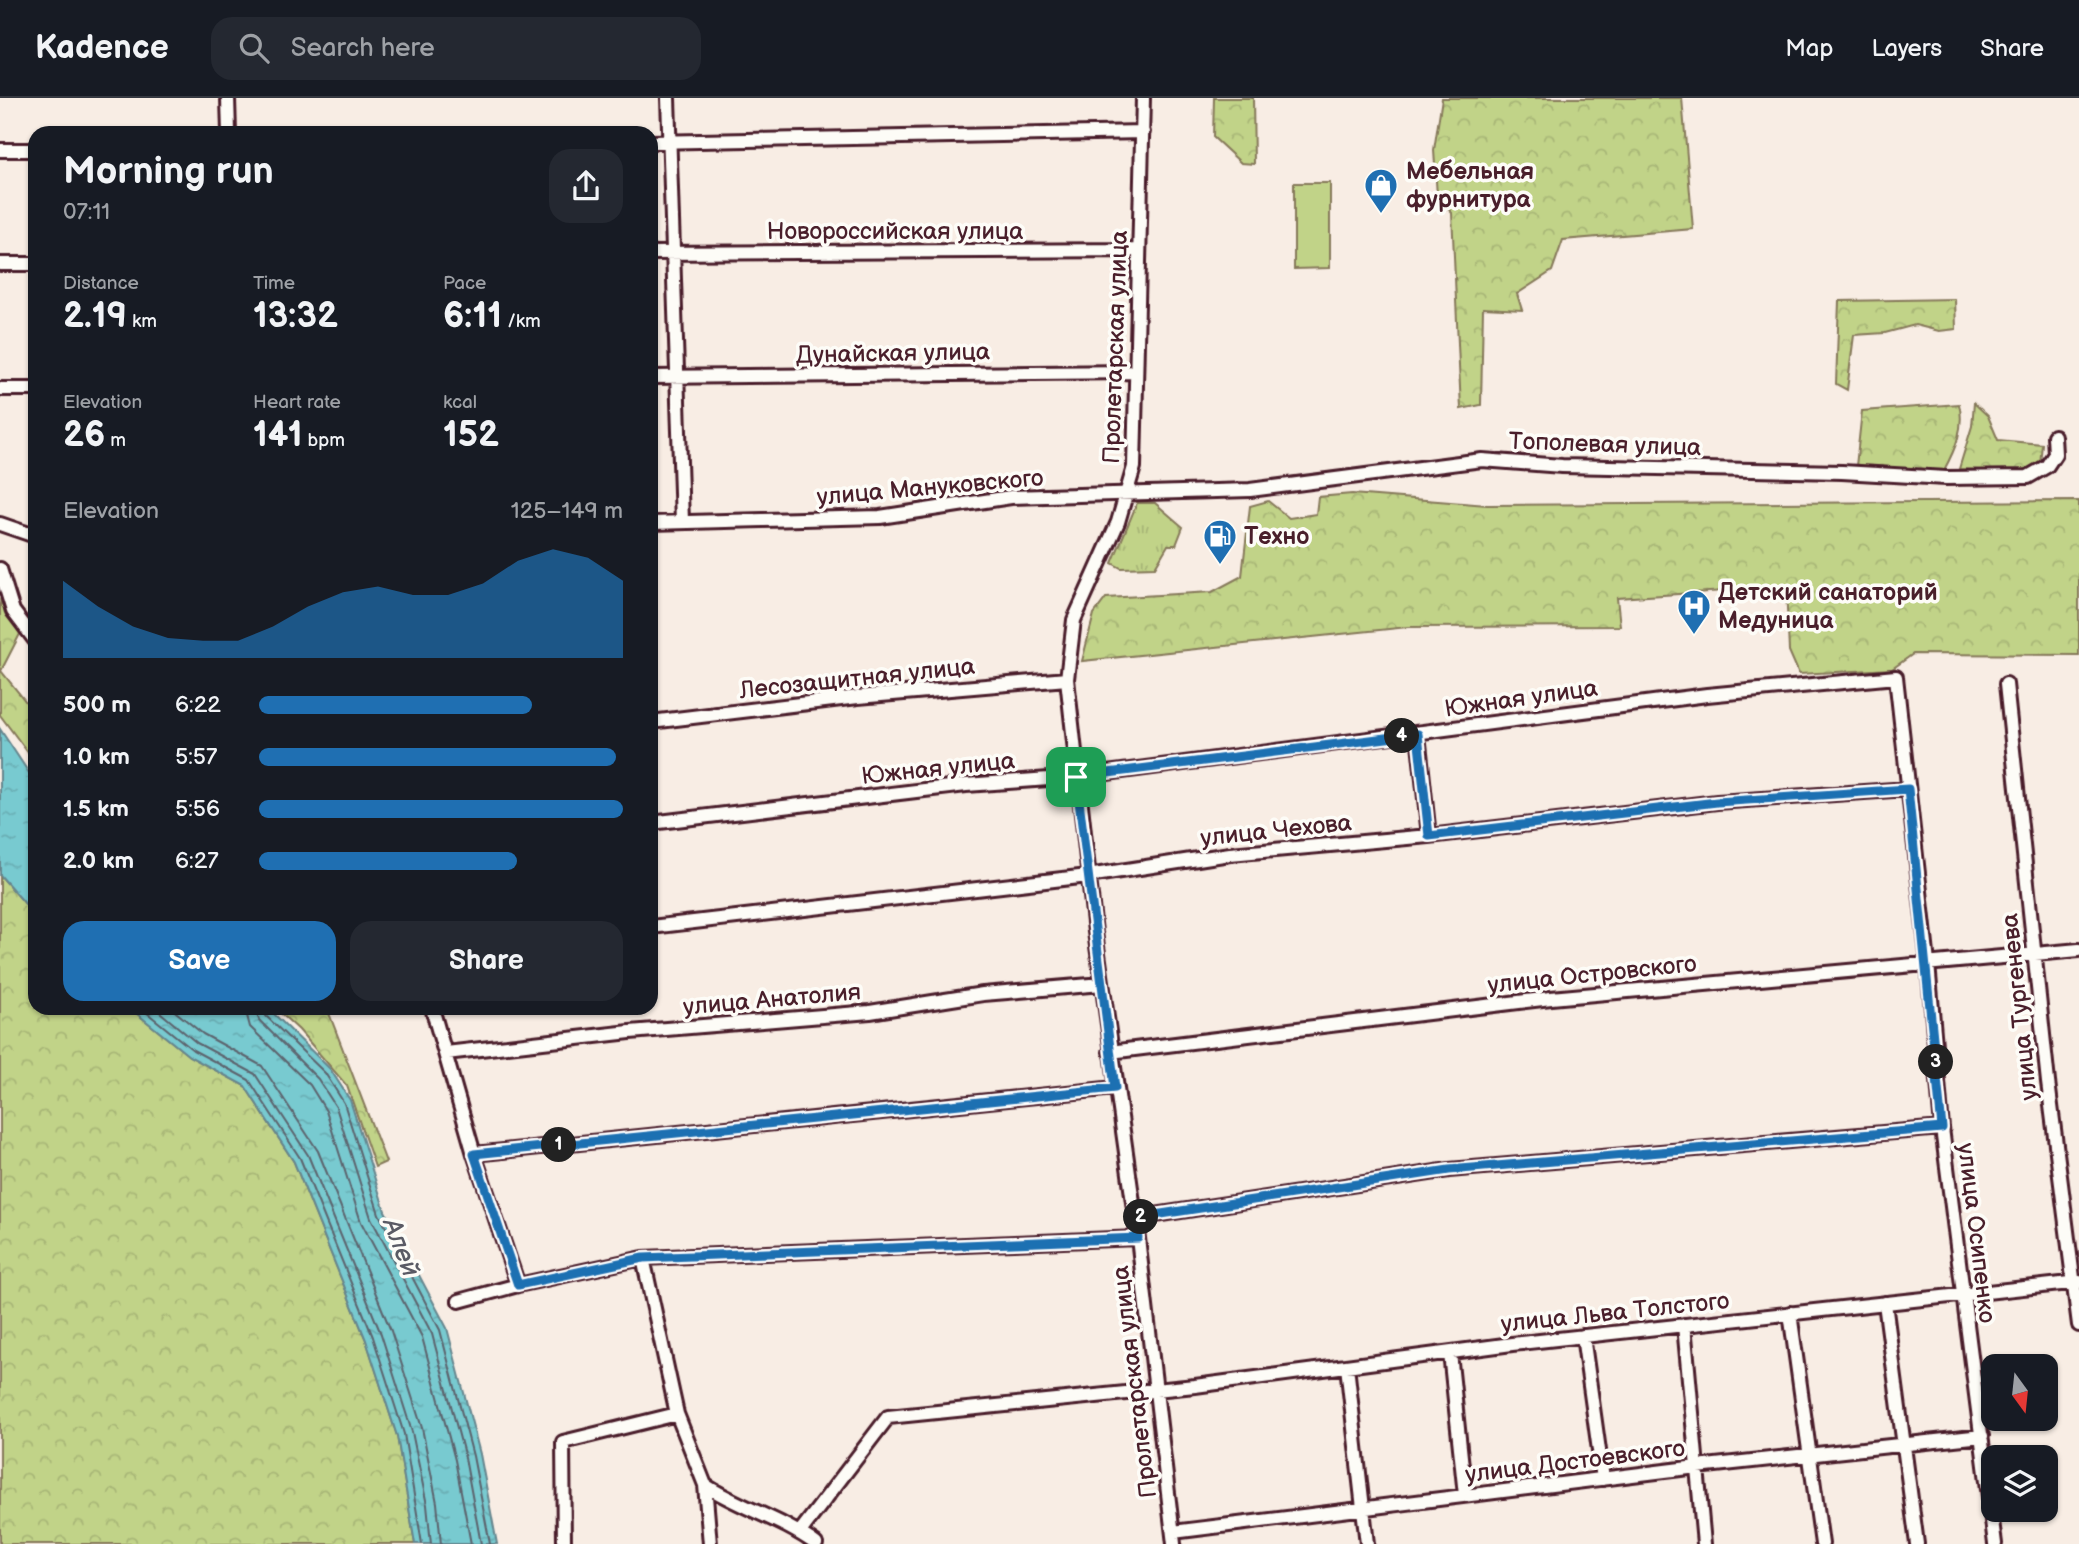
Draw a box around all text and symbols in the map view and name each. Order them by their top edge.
search box [211,17,701,80]
text: Kadence [35,28,169,68]
icon: search [235,29,273,67]
text: Search here [291,33,435,64]
text: Map [1785,34,1833,63]
text: Layers [1871,34,1942,63]
text: Share [1980,34,2044,63]
text: Morning run [63,149,274,194]
button: share [549,149,623,223]
place label: Мебельная фурнитура [1406,157,1534,214]
shop icon: Мебельная фурнитура [1362,166,1400,215]
text: 07:11 [63,198,110,226]
street label: Новороссийская улица [767,217,1023,246]
street label: Пролетарская улица [1097,230,1134,464]
text: Distance [63,272,139,295]
text: Time [253,272,295,295]
text: Pace [443,272,486,295]
text: 2.19 [63,295,127,338]
text: 13:32 [253,295,338,338]
text: 6:11 [443,295,502,338]
text: km [127,310,157,333]
text: /km [502,310,541,333]
street label: Дунайская улица [796,337,990,370]
text: Elevation [63,391,142,414]
text: Heart rate [253,391,341,414]
text: kcal [443,391,477,414]
text: 26 [63,414,105,457]
text: 141 [253,414,302,457]
text: 152 [443,414,499,457]
street label: Тополевая улица [1508,427,1702,462]
text: m [105,429,126,452]
text: bpm [302,429,345,452]
street label: улица Мануковского [816,463,1044,512]
text: Elevation [63,497,159,525]
text: 125–149 m [511,497,623,525]
fuel station icon: Техно [1201,517,1239,566]
place label: Техно [1244,522,1309,551]
place label: Детский санаторий Медуница [1718,578,1938,635]
hospital icon: Детский санаторий Медуница [1675,587,1713,636]
street label: Лесозащитная улица [737,652,976,705]
street label: Южная улица [1443,673,1599,724]
text: 500 m [63,691,131,719]
text: 6:22 [175,691,221,719]
pin: 4 [1384,718,1420,754]
text: 4 [1396,724,1407,747]
text: 1.0 km [63,743,130,771]
text: 5:57 [175,743,217,771]
street label: Южная улица [860,746,1016,791]
pin [1046,747,1106,807]
icon: arrive [1057,758,1095,796]
text: 1.5 km [63,795,129,823]
text: 5:56 [175,795,220,823]
street label: улица Чехова [1199,808,1353,853]
text: 2.0 km [63,847,134,875]
text: 6:27 [175,847,219,875]
street label: улица Тургенева [1995,912,2044,1102]
button: Save [63,921,336,1001]
button: Share [350,921,623,1001]
street label: улица Островского [1486,949,1698,1000]
street label: улица Анатолия [682,977,862,1022]
pin: 3 [1918,1044,1954,1080]
text: 3 [1930,1050,1941,1073]
pin: 1 [542,1128,576,1162]
text: 1 [555,1133,563,1156]
street label: улица Осипенко [1951,1141,2002,1325]
pin: 2 [1124,1200,1158,1234]
text: 2 [1135,1205,1146,1228]
water label: Алей [375,1212,426,1281]
street label: Пролетарская улица [1106,1264,1163,1500]
street label: улица Льва Толстого [1499,1286,1731,1339]
north arrow [1981,1354,2058,1432]
map controls [1981,1354,2058,1522]
street label: улица Достоевского [1463,1434,1687,1489]
button: layers [1981,1445,2058,1522]

